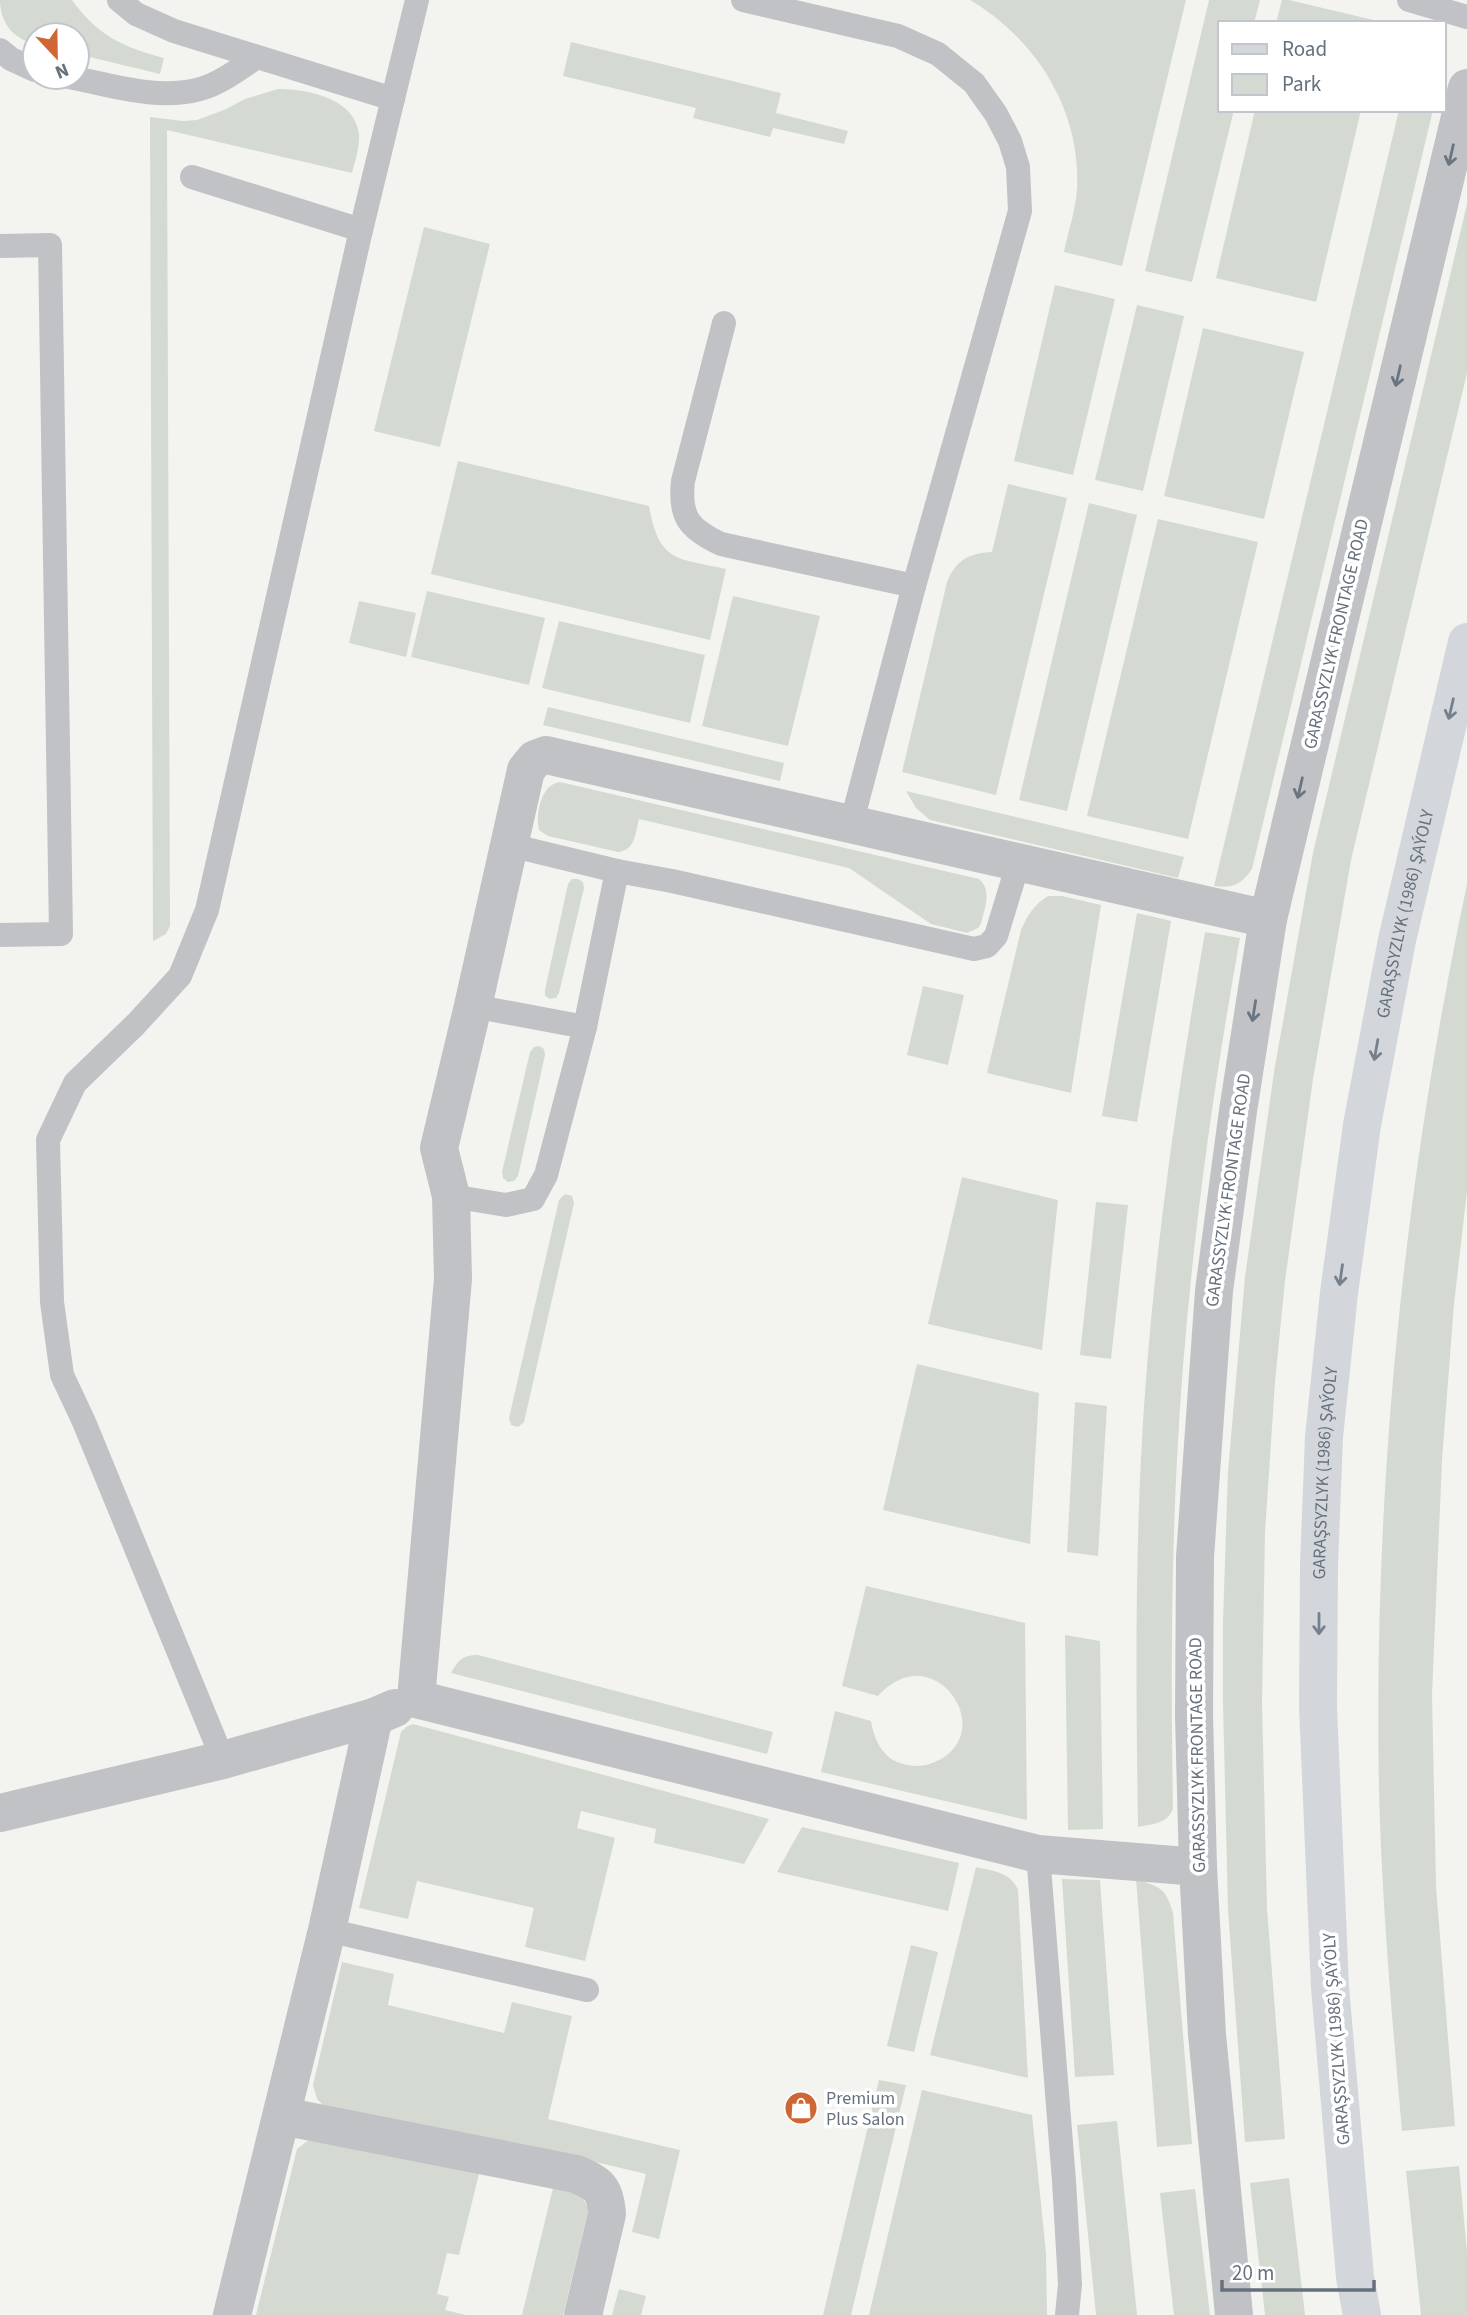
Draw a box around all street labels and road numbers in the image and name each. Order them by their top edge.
street label: GARASSYZLYK FRONTAGE ROAD [1298,517,1375,752]
street label: GARAŞSYZLYK (1986) ŞAÝOLY [1370,807,1440,1020]
street label: GARASSYZLYK FRONTAGE ROAD [1200,1072,1257,1308]
street label: GARAŞSYZLYK (1986) ŞAÝOLY [1307,1365,1344,1580]
street label: GARASSYZLYK FRONTAGE ROAD [1183,1637,1212,1873]
street label: GARAŞSYZLYK (1986) ŞAÝOLY [1317,1931,1356,2146]

